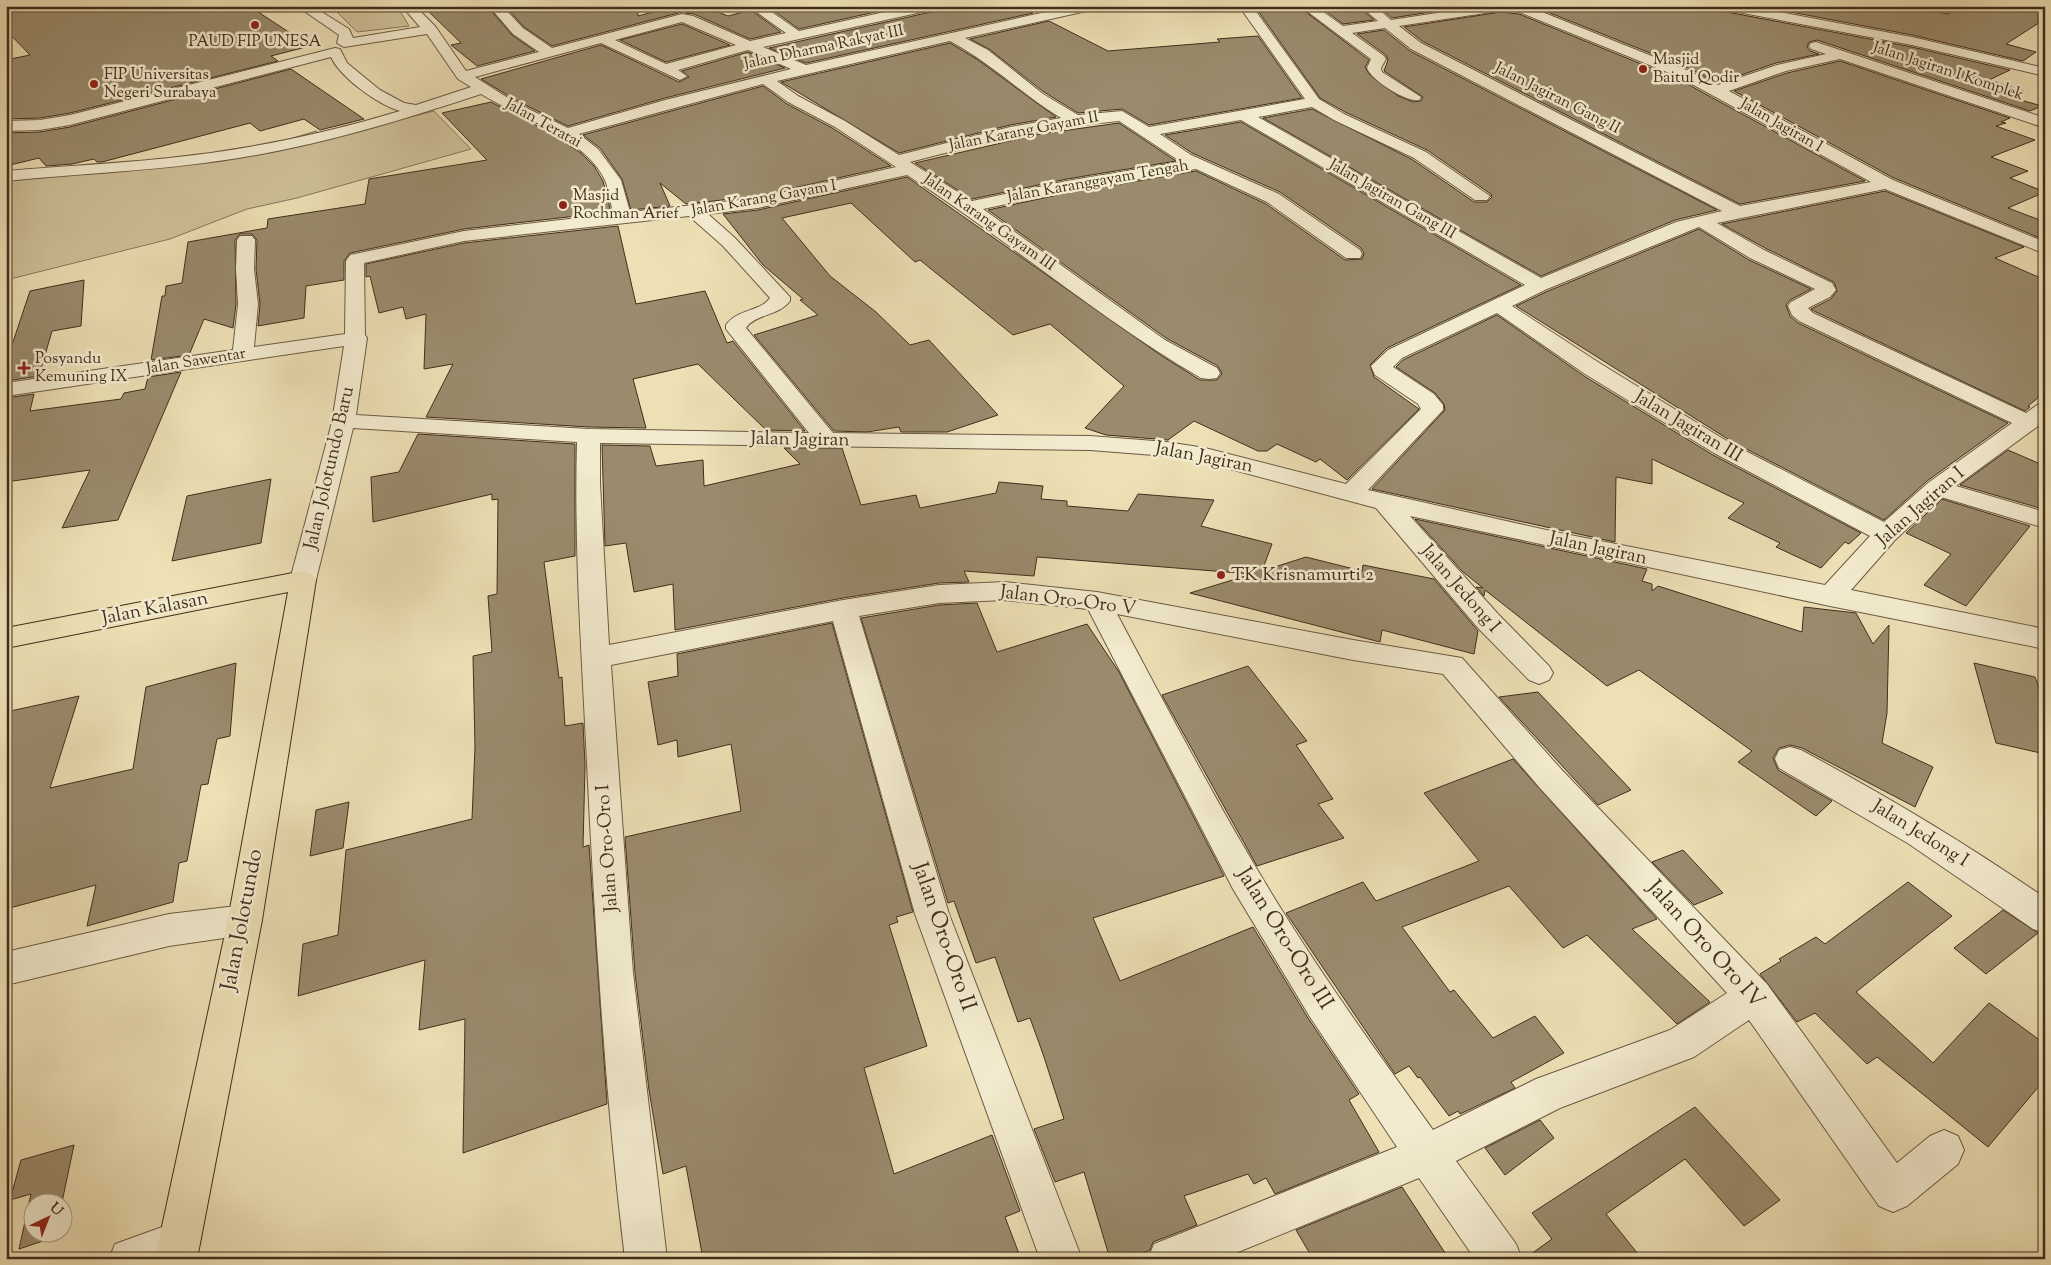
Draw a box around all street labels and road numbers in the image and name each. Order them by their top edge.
street label: Jalan Dharma Rakyat III [741,20,906,76]
street label: Jalan Jagiran I Komplek [1869,36,2027,107]
street label: Jalan Jagiran Gang II [1489,57,1624,141]
street label: Jalan Jagiran I [1734,92,1827,159]
street label: Jalan Teratai [500,93,586,155]
street label: Jalan Karang Gayam II [946,106,1101,158]
street label: Jalan Jagiran Gang III [1323,154,1460,246]
street label: Jalan Karanggayam Tengah [1004,155,1191,209]
street label: Jalan Karang Gayam III [917,168,1060,278]
street label: Jalan Karang Gayam I [689,175,838,223]
street label: Jalan Sawentar [144,343,247,381]
street label: Jalan Jagiran III [1628,383,1747,470]
street label: Jalan Jolotundo Baru [298,384,362,553]
street label: Jalan Jagiran [749,426,850,454]
street label: Jalan Jagiran [1152,435,1255,481]
street label: Jalan Jagiran I [1870,461,1971,554]
street label: Jalan Jagiran [1546,525,1649,573]
street label: Jalan Jedong I [1413,538,1506,639]
street label: Jalan Oro-Oro V [997,579,1138,623]
street label: Jalan Kalasan [99,585,210,633]
street label: Jalan Oro-Oro I [590,783,626,914]
street label: Jalan Jedong I [1866,793,1974,874]
street label: Jalan Jolotundo [213,846,272,995]
street label: Jalan Oro-Oro II [902,857,983,1016]
street label: Jalan Oro-Oro III [1227,861,1341,1016]
street label: Jalan Oro Oro IV [1638,873,1772,1016]

